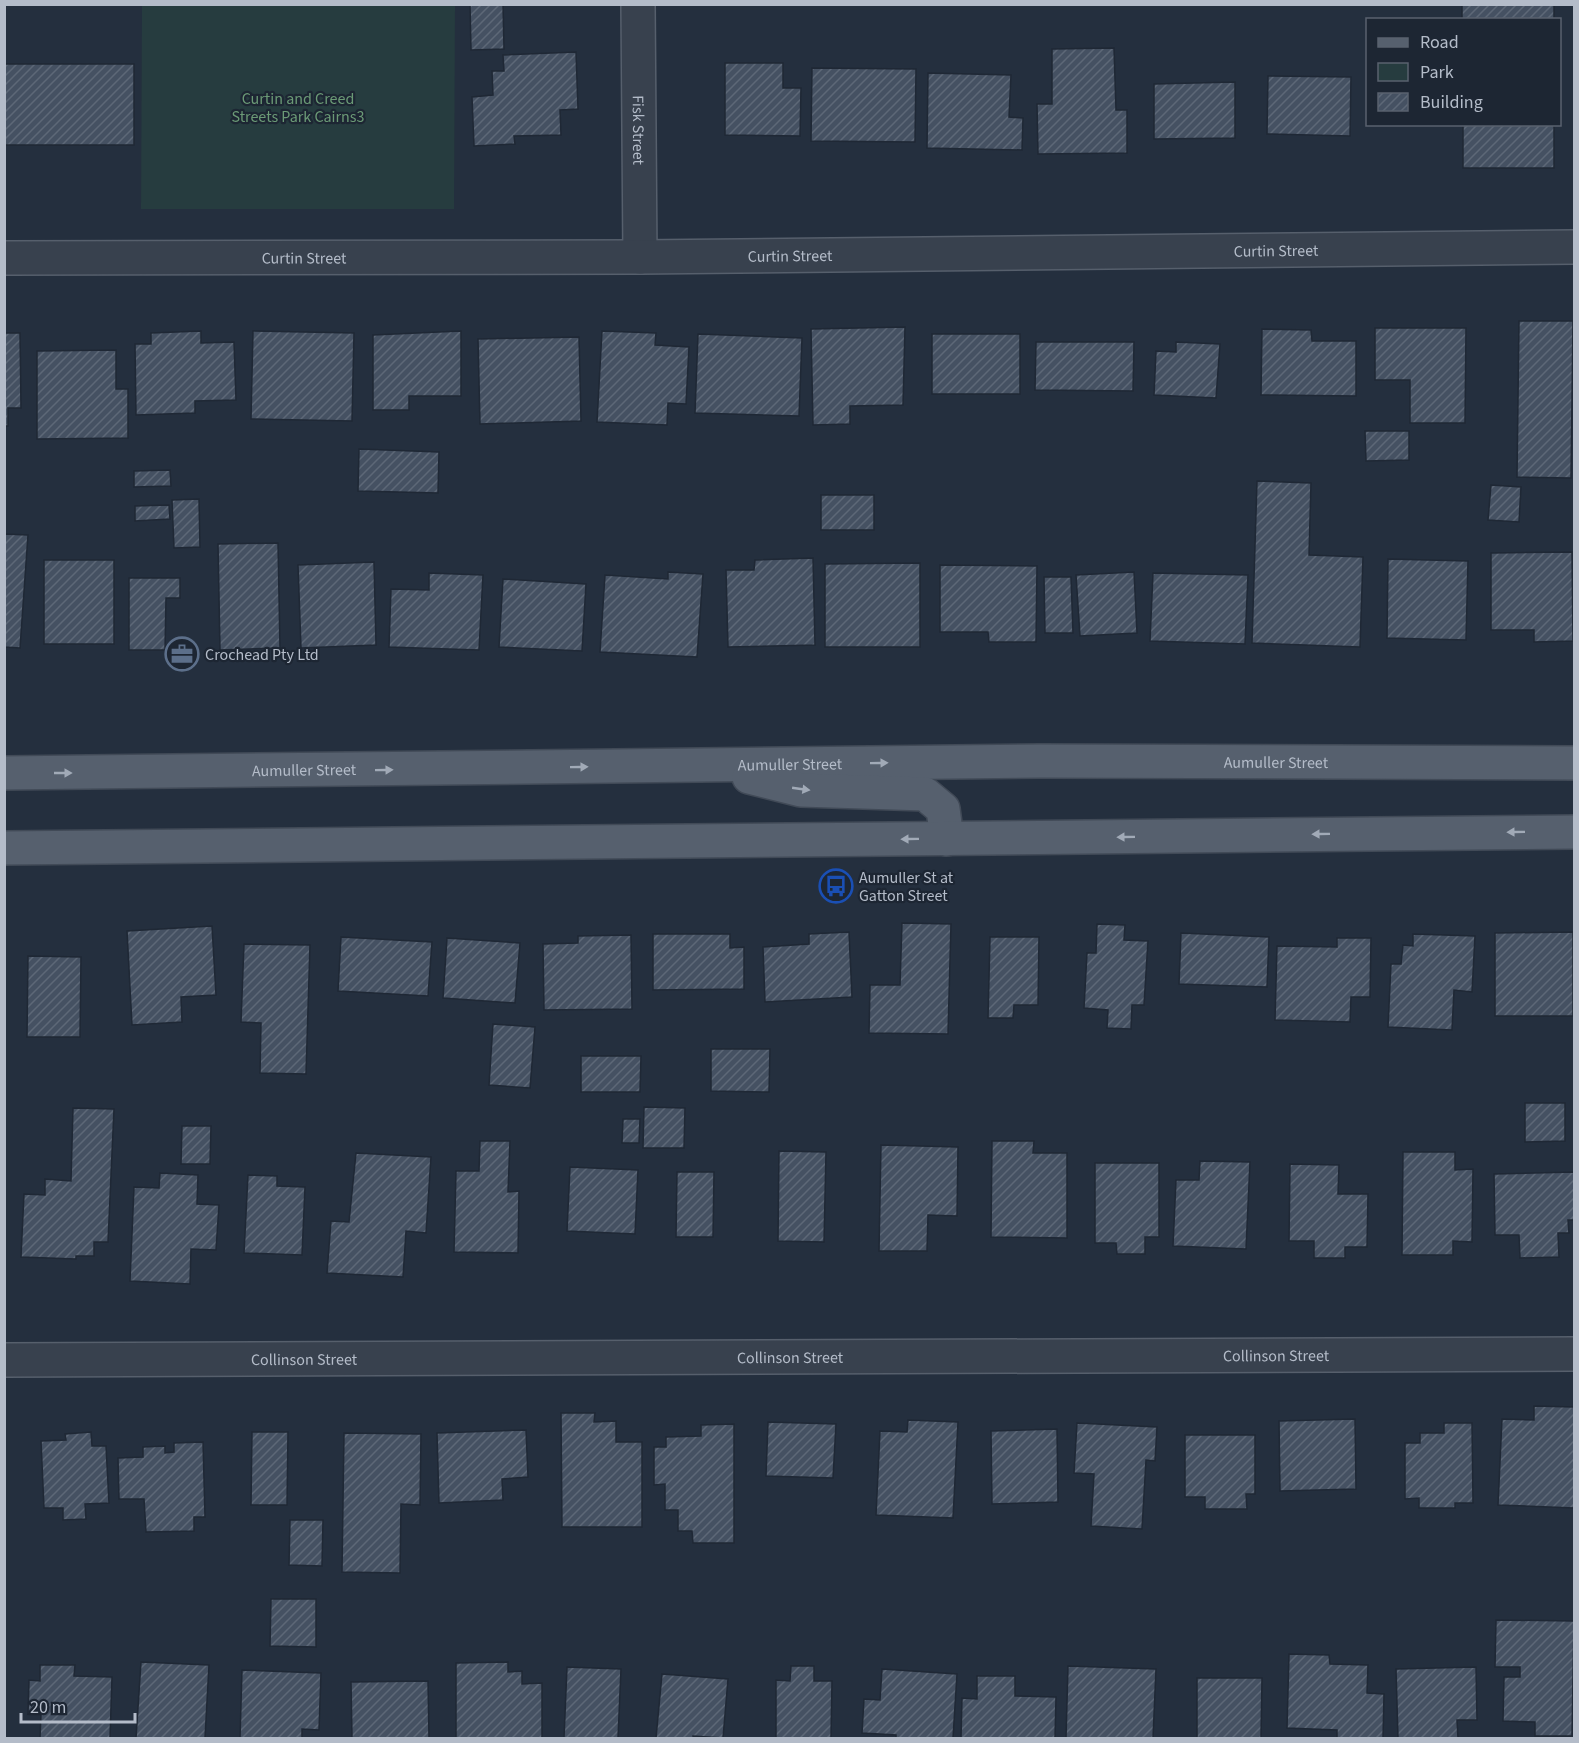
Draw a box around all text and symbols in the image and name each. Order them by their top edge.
legend [1366,18,1561,126]
text: Road [1420,30,1459,55]
text: Park [1420,60,1454,85]
park label: Curtin and Creed Streets Park Cairns3 [231,88,365,128]
text: Building [1420,90,1483,115]
street label: Fisk Street [627,95,649,166]
street label: Curtin Street [1233,240,1319,263]
street label: Curtin Street [748,245,833,268]
street label: Curtin Street [262,247,347,270]
office icon: Crochead Pty Ltd [164,636,200,672]
place label: Crochead Pty Ltd [205,644,319,666]
street label: Aumuller Street [1224,752,1329,774]
street label: Aumuller Street [738,753,843,776]
one-way arrow [869,758,888,768]
street label: Aumuller Street [252,759,357,782]
one-way arrow [569,762,588,772]
one-way arrow [374,765,393,774]
one-way arrow [53,768,72,778]
one-way arrow [792,784,811,793]
one-way arrow [1507,827,1526,837]
one-way arrow [1312,830,1331,839]
one-way arrow [1117,832,1136,841]
one-way arrow [901,834,920,844]
place label: Aumuller St at Gatton Street [859,867,954,907]
bus stop icon: Aumuller St at Gatton Street [818,868,854,904]
street label: Collinson Street [1223,1345,1330,1367]
street label: Collinson Street [737,1347,844,1369]
street label: Collinson Street [251,1349,358,1371]
scale bar [21,1686,135,1724]
text: 20 m [30,1695,66,1720]

